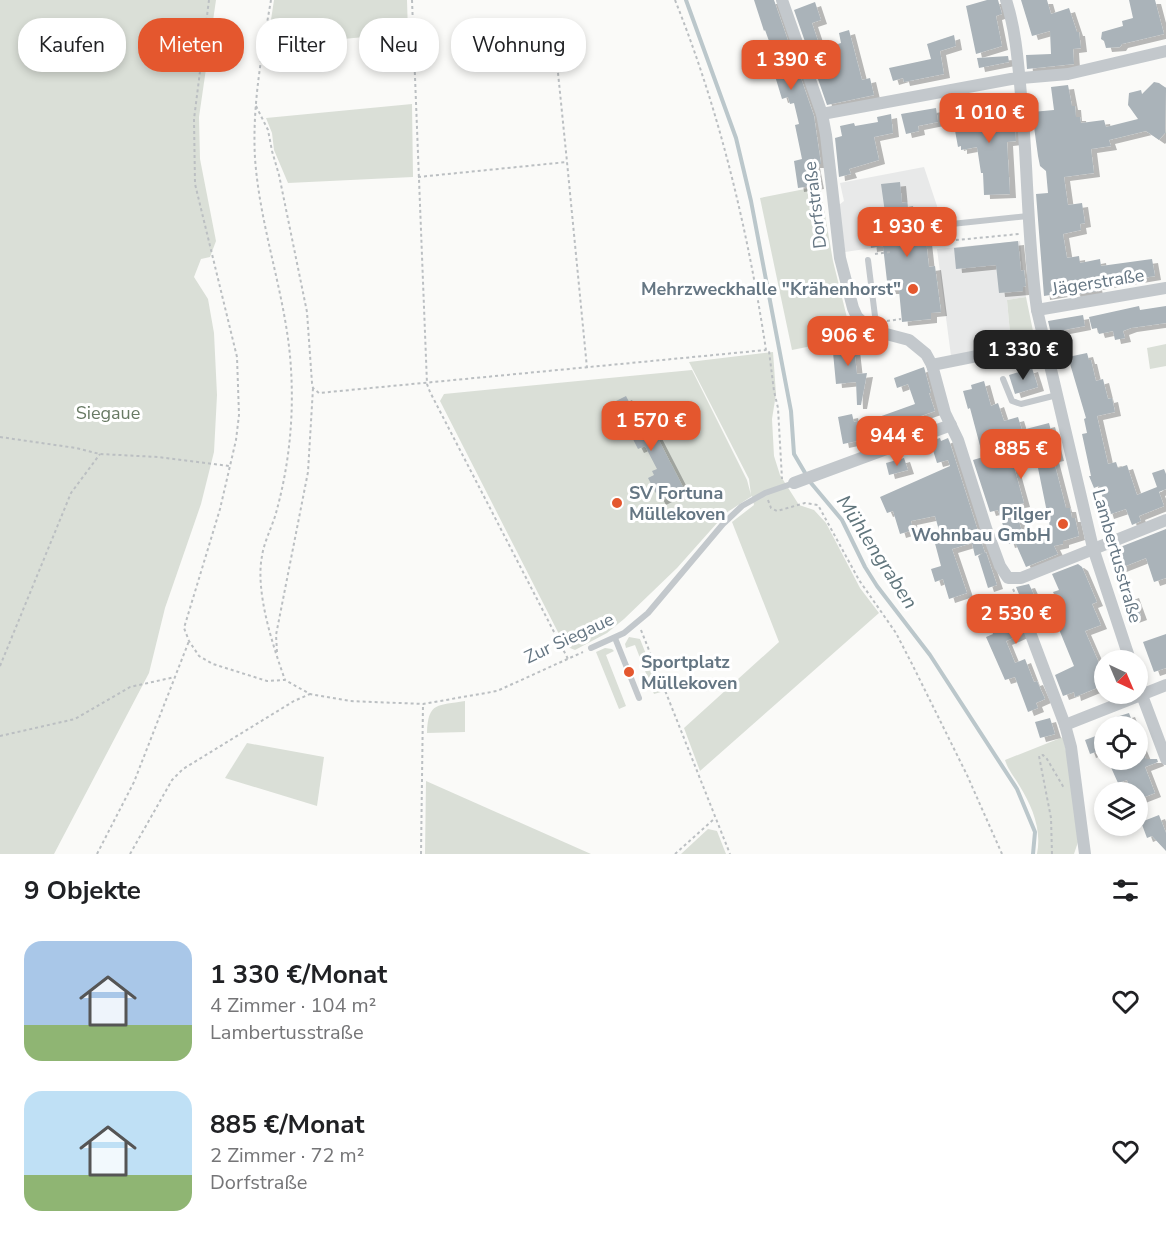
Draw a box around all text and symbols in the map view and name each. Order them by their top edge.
chip: Kaufen [18,18,126,72]
chip: Mieten [138,18,244,72]
chip: Filter [256,18,347,72]
chip: Neu [359,18,439,72]
chip: Wohnung [451,18,586,72]
pin: 1 390 € [736,40,846,91]
text: 1 390 € [756,46,826,73]
pin: 1 010 € [934,93,1044,144]
text: 1 010 € [954,99,1024,126]
street label: Dorfstraße [798,160,832,250]
pin: 1 930 € [852,207,962,258]
text: 1 930 € [872,213,942,240]
street label: Jägerstraße [1049,263,1146,301]
place label: Mehrzweckhalle "Krähenhorst" [641,277,901,301]
marker: Mehrzweckhalle "Krähenhorst" [906,282,920,296]
pin: 906 € [806,316,890,367]
text: 906 € [821,322,875,349]
pin: 1 330 € [968,330,1078,381]
text: 1 330 € [988,336,1058,363]
park label: Siegaue [76,401,140,425]
pin: 1 570 € [596,401,706,452]
text: 1 570 € [616,407,686,434]
pin: 944 € [855,416,939,467]
text: 944 € [870,422,924,449]
pin: 885 € [979,429,1063,480]
text: 885 € [994,435,1048,462]
place label: SV Fortuna Müllekoven [629,481,725,526]
street label: Lambertusstraße [1086,486,1148,626]
water label: Mühlengraben [830,490,924,614]
marker: SV Fortuna Müllekoven [610,496,624,510]
place label: Pilger Wohnbau GmbH [911,502,1051,547]
marker: Pilger Wohnbau GmbH [1056,517,1070,531]
pin: 2 530 € [961,594,1071,645]
text: 2 530 € [981,600,1051,627]
street label: Zur Siegaue [520,607,618,669]
place label: Sportplatz Müllekoven [641,650,737,695]
north arrow [1094,650,1148,704]
map controls [1094,650,1148,836]
marker: Sportplatz Müllekoven [622,665,636,679]
button: locate [1094,716,1148,770]
button: layers [1094,782,1148,836]
text: 9 Objekte [24,873,141,908]
icon: filters [1109,874,1142,907]
text: 1 330 €/Monat [210,957,387,992]
icon: home [72,965,144,1037]
icon: heart [1109,985,1142,1018]
text: 4 Zimmer · 104 m² [210,992,376,1019]
text: Lambertusstraße [210,1019,364,1046]
text: 885 €/Monat [210,1107,365,1142]
icon: home [72,1115,144,1187]
icon: heart [1109,1135,1142,1168]
text: 2 Zimmer · 72 m² [210,1142,364,1169]
text: Dorfstraße [210,1169,307,1196]

